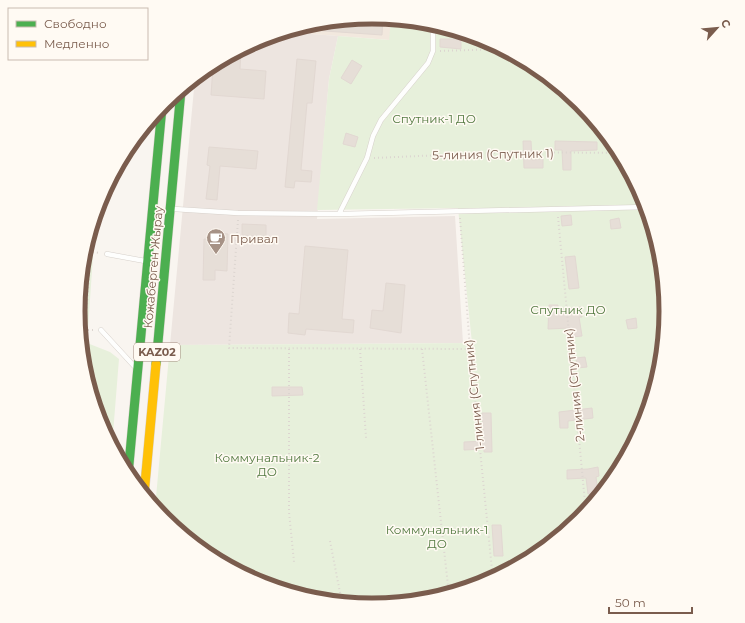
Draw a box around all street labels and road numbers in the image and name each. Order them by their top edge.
street label: 5-линия (Спутник 1) [432,145,554,163]
street label: Кожаберген Жырау [140,205,166,329]
street label: 2-линия (Спутник) [561,327,587,443]
street label: 1-линия (Спутник) [461,339,487,451]
road number: KAZ02 [134,343,180,361]

